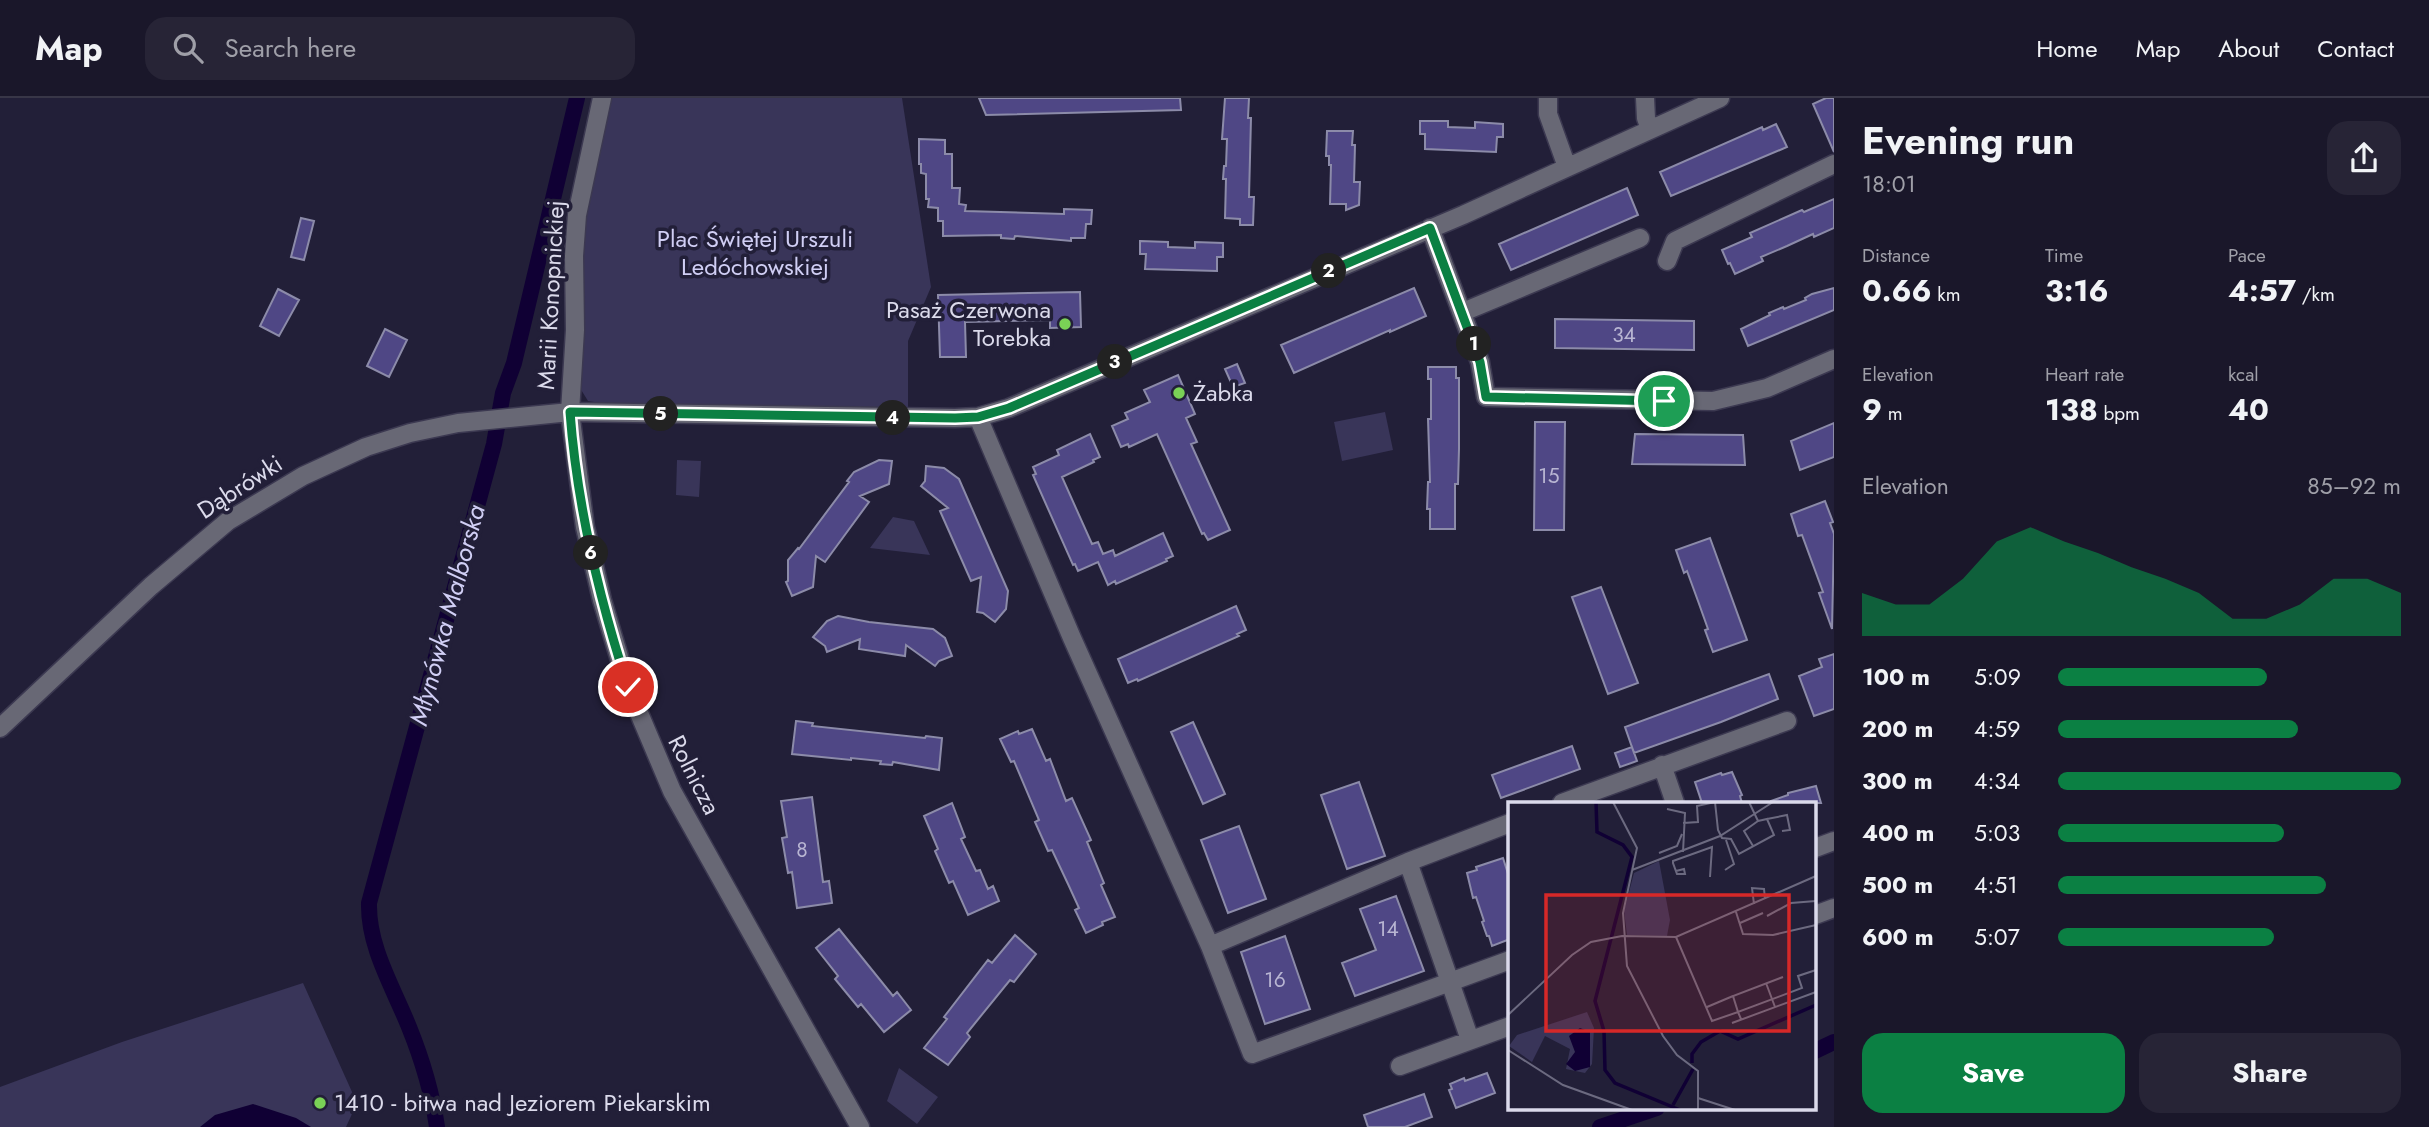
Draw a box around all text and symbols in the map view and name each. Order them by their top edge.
search box [145,17,635,80]
text: Map [35,25,103,72]
icon: search [169,29,207,67]
text: Search here [225,29,356,67]
text: Home [2036,31,2098,66]
text: Map [2136,31,2180,66]
text: About [2218,31,2279,66]
text: Contact [2317,31,2394,66]
text: Evening run [1862,113,2074,168]
button: share [2327,121,2401,195]
text: 18:01 [1862,167,1916,201]
street label: Marii Konopnickiej [528,199,573,391]
park label: Plac Świętej Urszuli Ledóchowskiej [657,221,853,284]
text: Distance [1862,242,1930,269]
text: Time [2045,242,2083,269]
text: Pace [2228,242,2266,269]
pin: 2 [1312,254,1346,288]
text: 2 [1322,257,1335,284]
text: 0.66 [1862,269,1932,312]
text: 3:16 [2045,269,2109,312]
text: 4:57 [2228,269,2296,312]
text: km [1932,281,1961,308]
text: /km [2296,281,2335,308]
place label: Pasaż Czerwona Torebka [886,292,1051,355]
marker: Pasaż Czerwona Torebka [1057,316,1073,332]
house number: 34 [1612,320,1636,350]
pin: 1 [1456,327,1492,362]
text: 1 [1469,330,1478,357]
pin: 3 [1098,344,1132,380]
text: 3 [1109,348,1120,375]
text: Elevation [1862,361,1934,388]
text: Heart rate [2045,361,2124,388]
text: kcal [2228,361,2259,388]
pin [1634,371,1694,431]
place label: Żabka [1193,375,1253,410]
icon: arrive [1645,382,1683,420]
marker: Żabka [1171,385,1187,401]
text: 9 [1862,388,1882,431]
text: 138 [2045,388,2098,431]
text: 40 [2228,388,2269,431]
pin: 5 [644,396,678,432]
text: 5 [654,400,667,427]
pin: 4 [876,400,910,436]
text: m [1882,400,1903,427]
text: bpm [2098,400,2140,427]
text: 4 [886,404,899,431]
street label: Dąbrówki [190,446,289,527]
house number: 15 [1538,461,1560,491]
text: Elevation [1862,469,1949,503]
text: 85–92 m [2307,469,2401,503]
water label: Młynówka Malborska [399,500,495,730]
pin: 6 [574,536,608,570]
text: 6 [584,539,597,566]
pin [598,657,658,717]
text: 100 m [1862,660,1930,694]
text: 5:09 [1974,660,2021,694]
icon: check [609,668,647,706]
text: 200 m [1862,712,1933,746]
text: 4:59 [1974,712,2021,746]
street label: Rolnicza [660,729,729,821]
text: 300 m [1862,764,1933,798]
text: 4:34 [1974,764,2020,798]
inset map [1508,802,1816,1110]
text: 400 m [1862,816,1934,850]
text: 5:03 [1974,816,2020,850]
house number: 8 [796,835,808,865]
text: 500 m [1862,868,1933,902]
text: 4:51 [1974,868,2018,902]
house number: 14 [1377,914,1399,944]
text: 600 m [1862,920,1934,954]
text: 5:07 [1974,920,2020,954]
house number: 16 [1264,965,1286,995]
button: Save [1862,1033,2125,1113]
button: Share [2139,1033,2401,1113]
place label: 1410 - bitwa nad Jeziorem Piekarskim [334,1085,711,1120]
marker: 1410 - bitwa nad Jeziorem Piekarskim [312,1095,328,1111]

